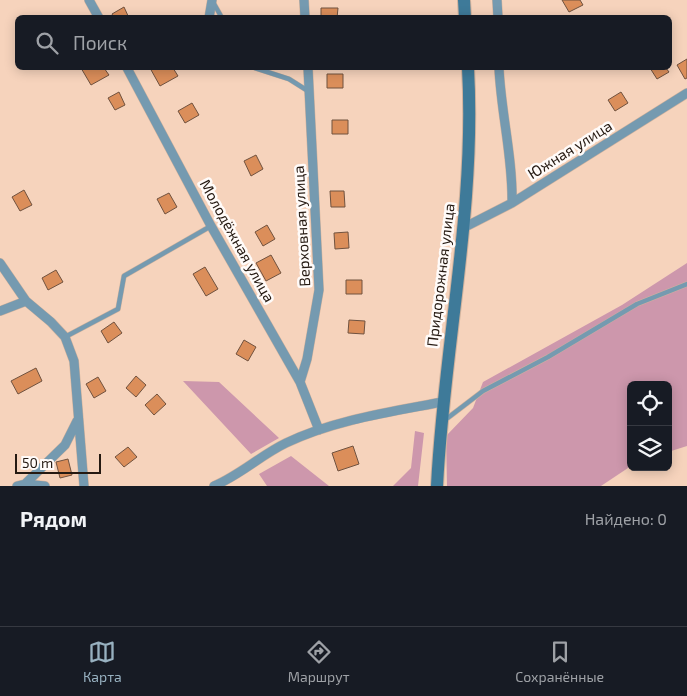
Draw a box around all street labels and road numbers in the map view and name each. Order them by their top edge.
street label: Южная улица [524,116,616,183]
street label: Верховная улица [289,165,314,287]
street label: Молодёжная улица [196,176,279,305]
street label: Придорожная улица [422,202,459,348]

